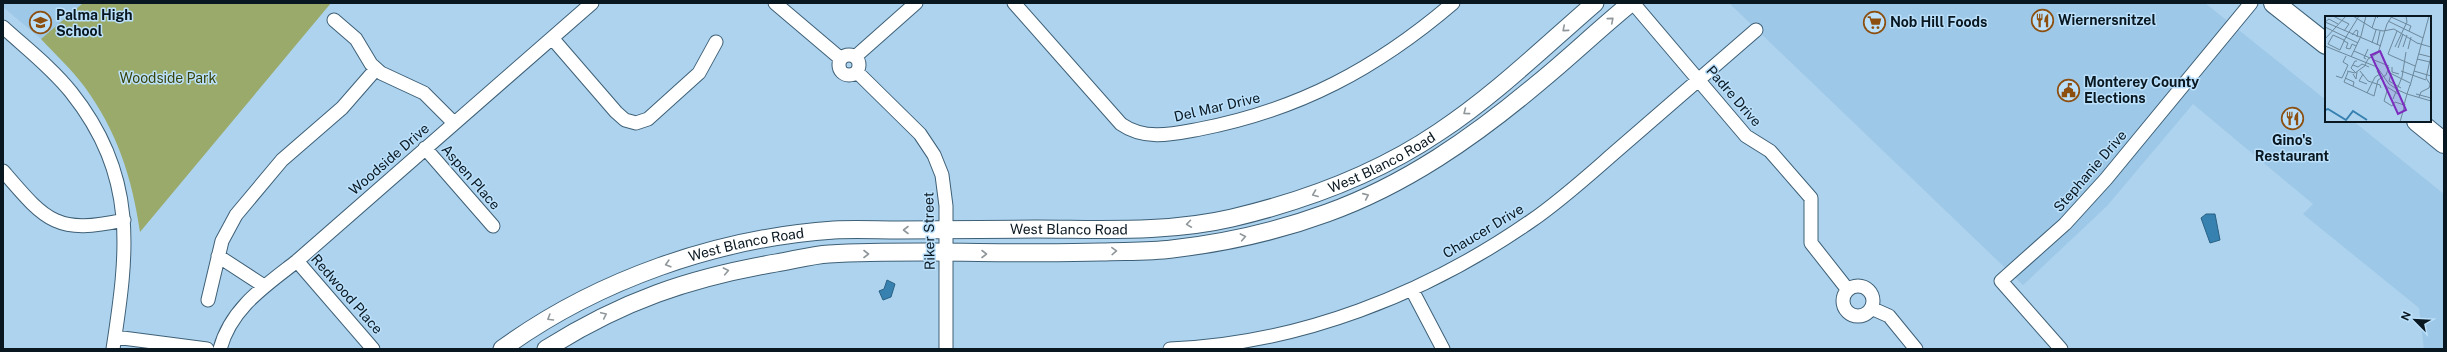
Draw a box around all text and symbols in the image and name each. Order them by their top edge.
place label: Palma High School [56,7,133,39]
restaurant icon: Wiernersnitzel [2029,7,2055,33]
supermarket icon: Nob Hill Foods [1861,9,1887,35]
school or university icon: Palma High School [28,10,54,36]
place label: Wiernersnitzel [2058,12,2156,28]
place label: Nob Hill Foods [1890,14,1987,30]
inset map [2325,16,2431,122]
one-way arrow [1606,17,1614,24]
one-way arrow [1563,24,1570,31]
street label: Padre Drive [1703,62,1765,130]
park label: Woodside Park [120,70,217,86]
place label: Monterey County Elections [2084,74,2199,106]
public building icon: Monterey County Elections [2056,77,2082,103]
street label: Del Mar Drive [1172,89,1262,125]
restaurant icon: Gino's Restaurant [2279,105,2305,131]
one-way arrow [1463,107,1470,114]
street label: Woodside Drive [346,120,432,198]
street label: Stephanie Drive [2050,127,2130,215]
street label: West Blanco Road [1326,129,1438,196]
place label: Gino's Restaurant [2255,132,2329,164]
street label: Aspen Place [438,141,504,213]
one-way arrow [1312,189,1319,197]
street label: Riker Street [920,192,938,270]
one-way arrow [1362,193,1369,201]
street label: Chaucer Drive [1440,201,1526,261]
one-way arrow [1186,219,1192,228]
street label: West Blanco Road [1010,221,1128,237]
street label: West Blanco Road [687,225,805,265]
one-way arrow [903,226,909,234]
one-way arrow [1240,233,1246,242]
one-way arrow [1111,247,1117,256]
one-way arrow [863,250,869,258]
one-way arrow [981,250,987,258]
street label: Redwood Place [308,251,386,337]
one-way arrow [665,259,672,268]
one-way arrow [723,268,729,276]
north arrow [2395,300,2435,340]
text: N [2399,310,2413,322]
one-way arrow [600,312,607,320]
one-way arrow [547,314,554,321]

